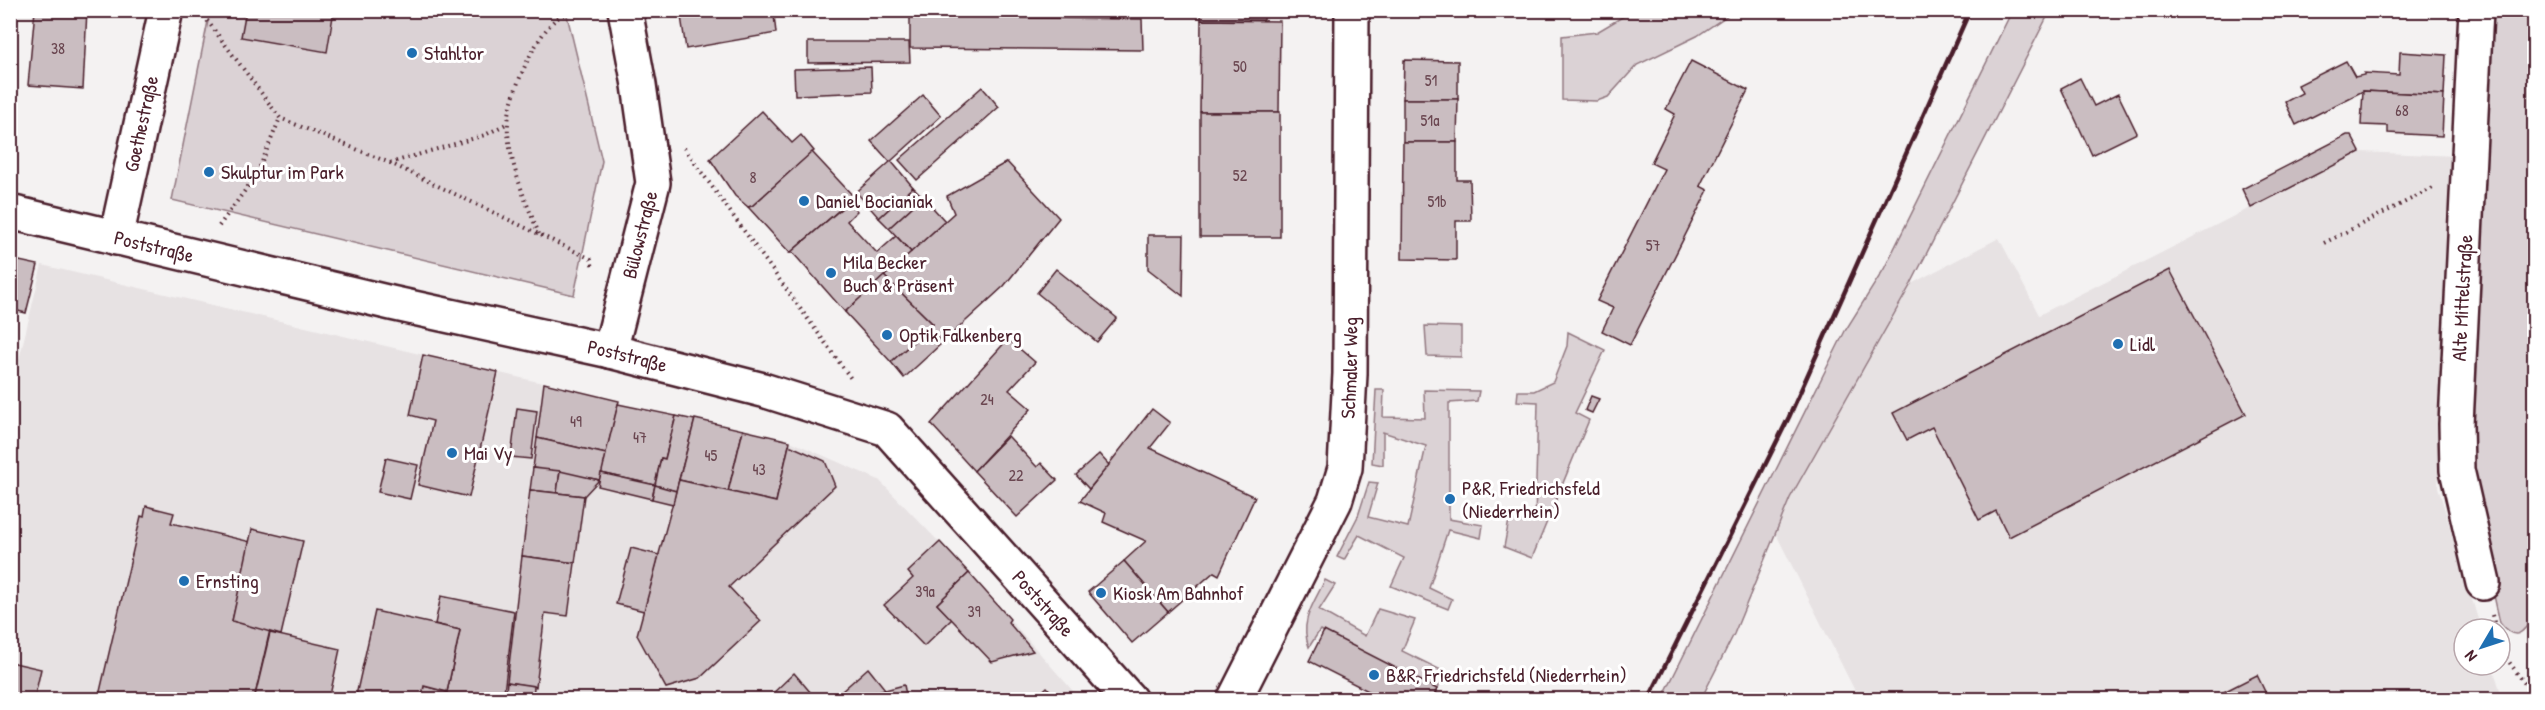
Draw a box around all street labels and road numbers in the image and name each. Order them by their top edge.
street label: Goethestraße [117,73,164,174]
street label: Bülowstraße [615,188,663,281]
street label: Poststraße [112,223,197,268]
street label: Alte Mittelstraße [2445,234,2478,362]
street label: Schmaler Weg [1334,317,1363,419]
street label: Poststraße [585,333,670,378]
street label: Poststraße [1007,564,1081,642]

